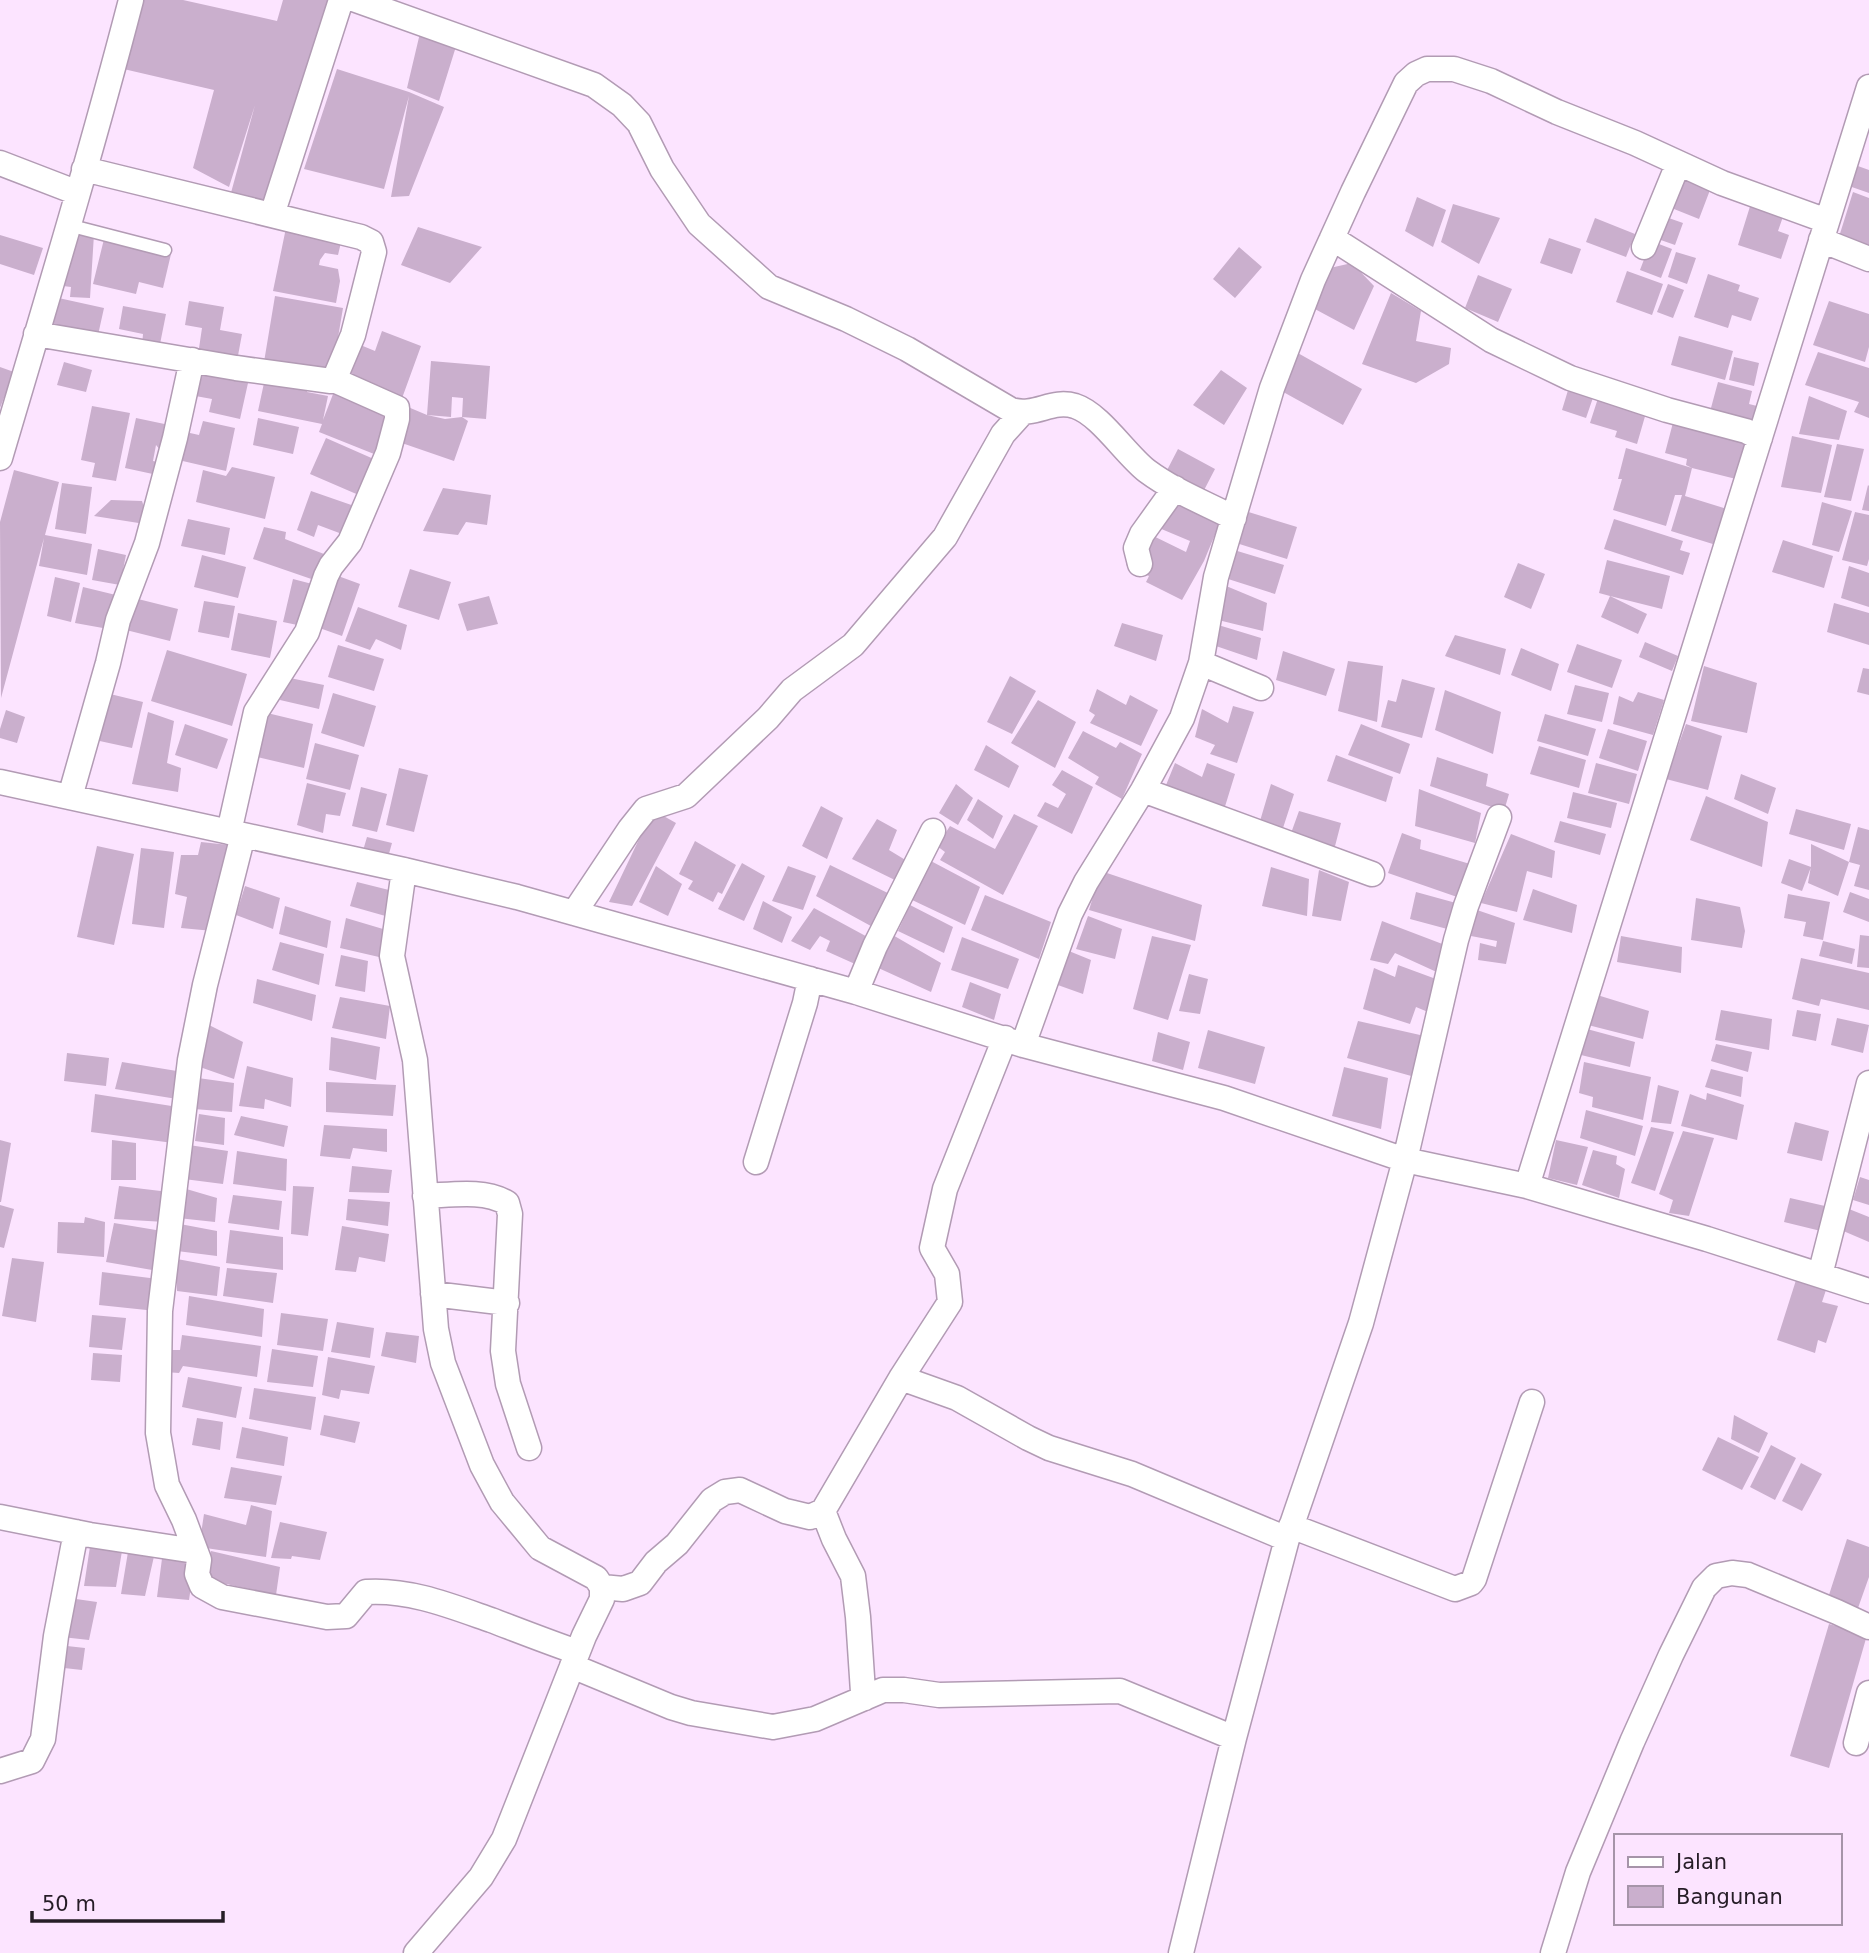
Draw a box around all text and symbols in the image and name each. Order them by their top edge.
legend [1614,1834,1841,1925]
text: Jalan [1674,1850,1727,1874]
scale bar [32,1880,222,1924]
text: Bangunan [1676,1885,1783,1909]
text: 50 m [42,1892,96,1916]

